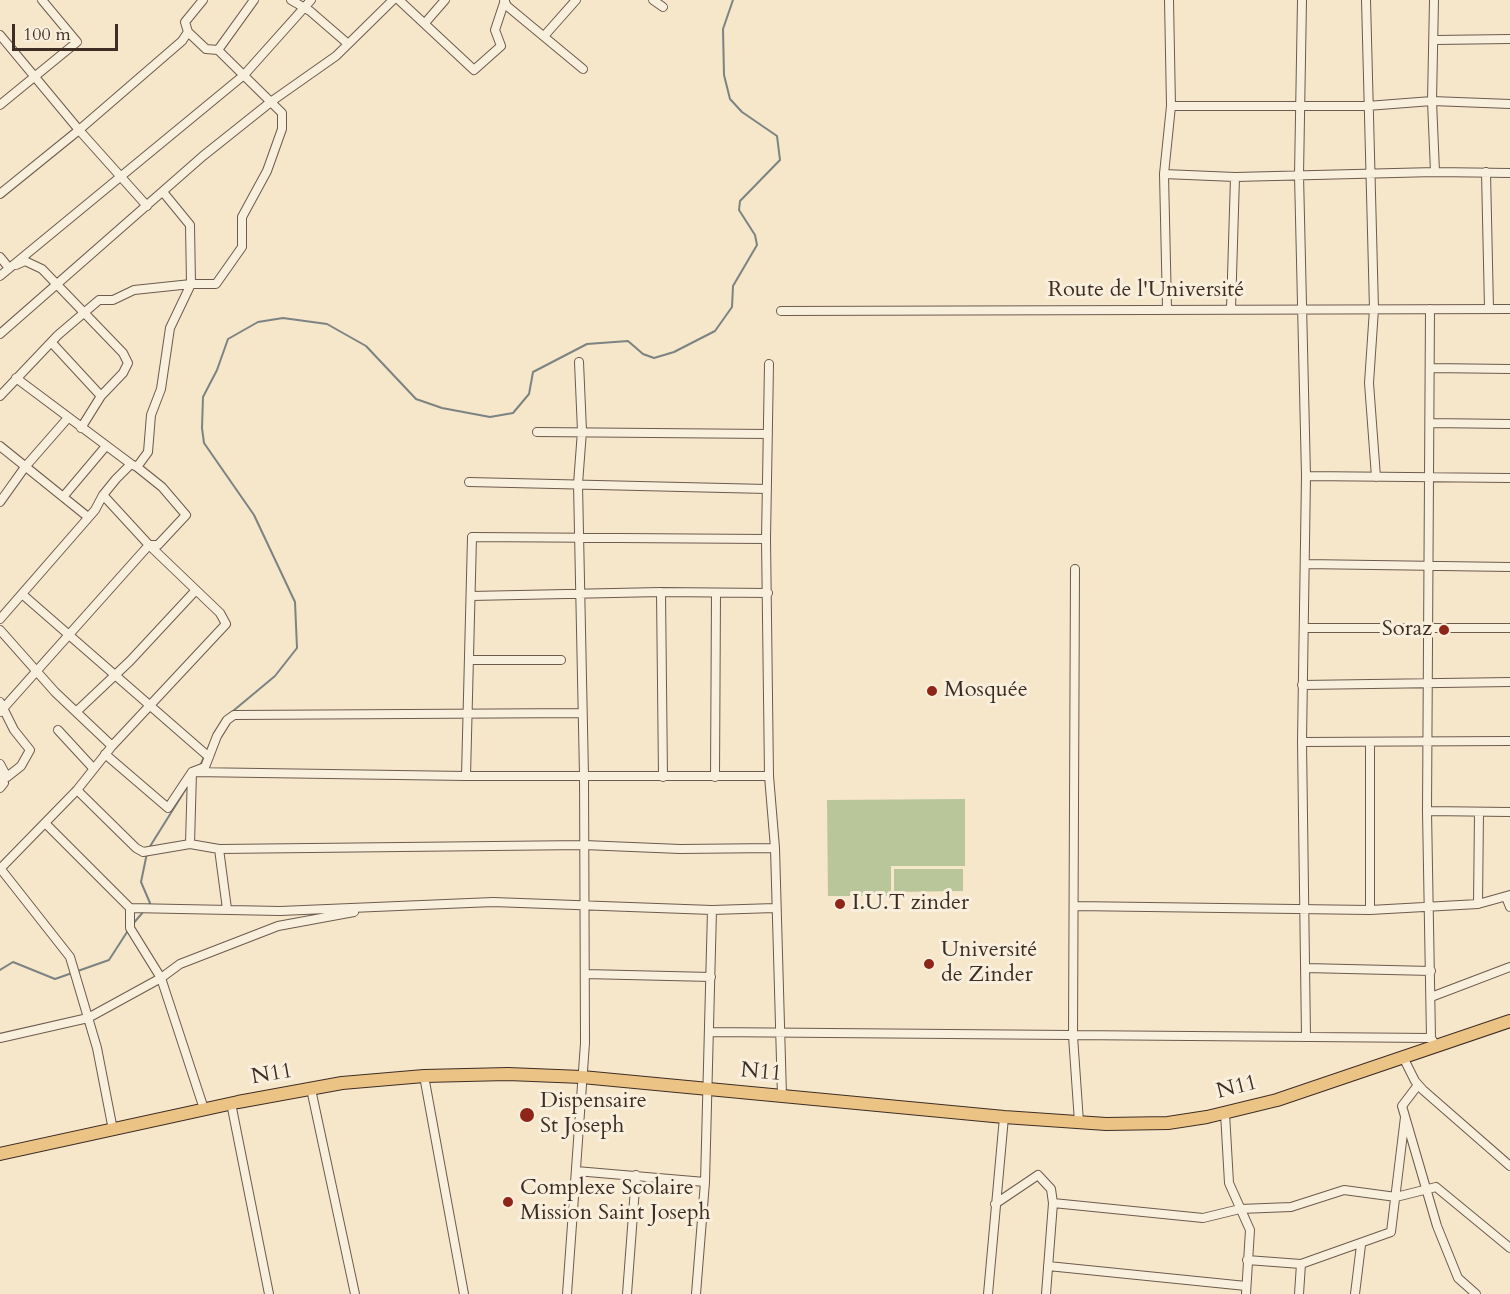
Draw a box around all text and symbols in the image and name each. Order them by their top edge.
scale bar [15,12,122,50]
text: 100 m [23,22,71,47]
street label: Route de l'Université [1048,278,1244,304]
place label: Soraz [1382,617,1432,643]
marker: Soraz [1437,623,1451,637]
place label: Mosquée [944,678,1028,704]
marker: Mosquée [925,684,939,698]
place label: I.U.T zinder [852,891,969,917]
marker: I.U.T zinder [833,897,847,911]
place label: Université de Zinder [941,938,1037,990]
marker: Université de Zinder [922,957,936,971]
street label: N11 [249,1058,295,1092]
street label: N11 [739,1058,783,1088]
street label: N11 [1214,1070,1260,1106]
place label: Dispensaire St Joseph [540,1089,647,1140]
marker: Dispensaire St Joseph [518,1106,536,1124]
place label: Complexe Scolaire Mission Saint Joseph [520,1176,711,1228]
marker: Complexe Scolaire Mission Saint Joseph [501,1195,515,1209]

